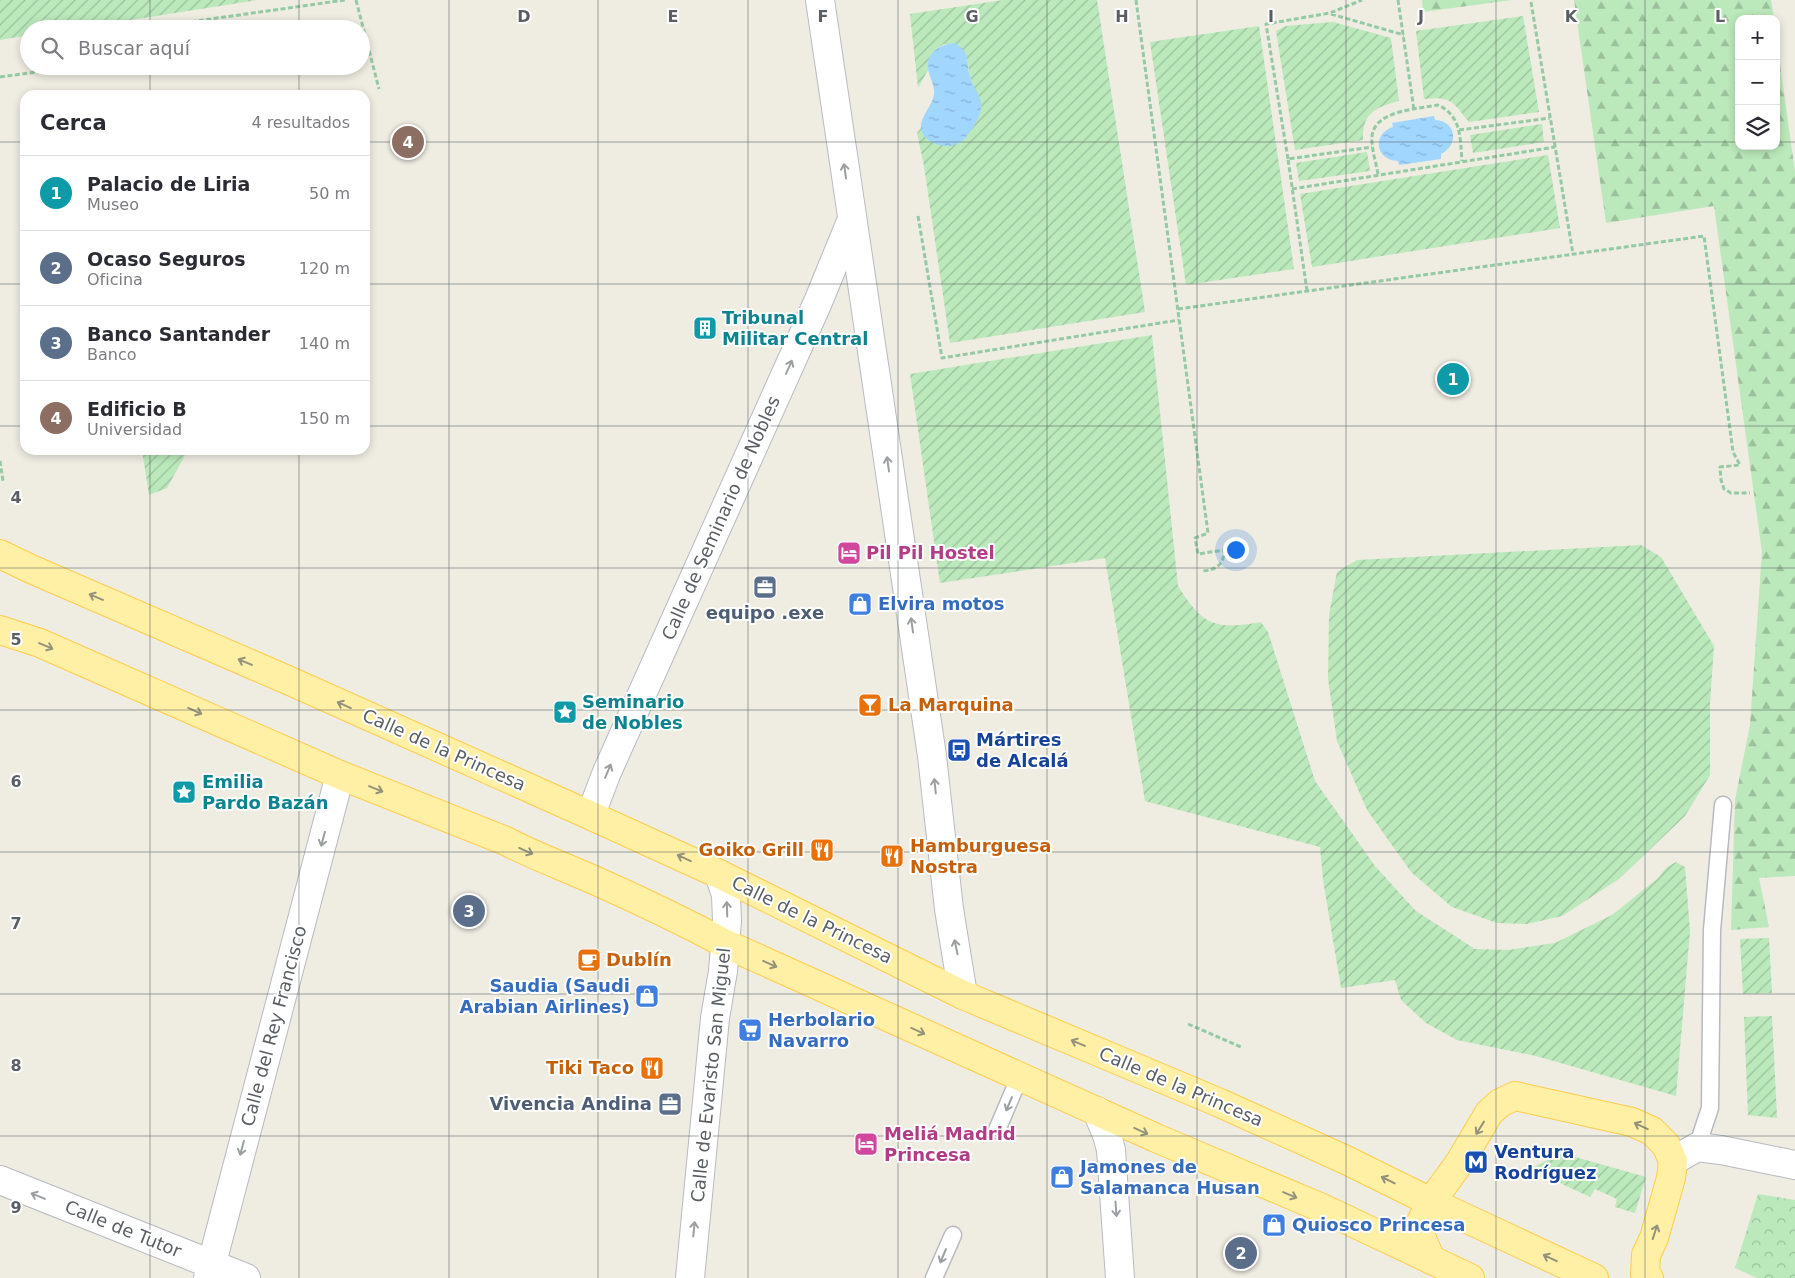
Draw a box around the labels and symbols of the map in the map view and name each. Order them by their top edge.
text: D [517,7,531,26]
text: E [668,7,678,26]
text: F [818,7,828,26]
text: G [965,7,979,26]
text: H [1115,7,1129,26]
text: I [1268,7,1274,26]
text: J [1417,7,1424,26]
text: K [1565,7,1578,26]
text: L [1715,7,1725,26]
pin: 4 [392,123,424,161]
one-way arrow [840,164,850,180]
place label: Tribunal Militar Central [722,307,868,349]
building icon: Tribunal Militar Central [692,315,718,341]
one-way arrow [785,360,794,375]
pin: 1 [1437,360,1469,398]
street label: Calle de Seminario de Nobles [657,393,784,643]
one-way arrow [883,456,893,472]
text: 4 [10,488,22,507]
your location [1223,537,1249,563]
hotel icon: Pil Pil Hostel [836,540,862,566]
place label: Pil Pil Hostel [866,542,995,563]
office icon: equipo .exe [752,574,778,600]
shop icon: Elvira motos [847,591,873,617]
one-way arrow [89,592,104,602]
place label: Elvira motos [878,593,1004,614]
place label: equipo .exe [706,602,824,623]
one-way arrow [907,617,917,633]
text: 5 [10,630,22,649]
one-way arrow [38,641,53,651]
one-way arrow [238,656,253,666]
place label: Seminario de Nobles [582,691,684,733]
bar icon: La Marquina [857,692,883,718]
place label: La Marquina [888,694,1014,715]
place icon: Seminario de Nobles [552,699,578,725]
one-way arrow [337,700,352,710]
street label: Calle de la Princesa [359,704,529,795]
one-way arrow [187,707,202,717]
place label: Mártires de Alcalá [976,729,1069,771]
bus stop icon: Mártires de Alcalá [946,737,972,763]
one-way arrow [603,764,613,779]
place label: Emilia Pardo Bazán [202,771,329,813]
text: 6 [10,772,22,791]
one-way arrow [930,778,940,794]
place icon: Emilia Pardo Bazán [171,779,197,805]
one-way arrow [368,785,383,795]
one-way arrow [317,830,327,846]
place label: Hamburguesa Nostra [910,835,1051,877]
restaurant icon: Goiko Grill [809,837,835,863]
place label: Goiko Grill [698,839,804,860]
restaurant icon: Hamburguesa Nostra [879,843,905,869]
one-way arrow [518,847,533,857]
one-way arrow [677,853,692,862]
street label: Calle de la Princesa [728,872,896,968]
pin: 3 [453,892,485,930]
one-way arrow [722,901,731,917]
text: 7 [10,914,22,933]
street label: Calle del Rey Francisco [237,923,310,1128]
one-way arrow [950,939,960,955]
street label: Calle de Evaristo San Miguel [687,946,734,1203]
cafe icon: Dublín [576,947,602,973]
place label: Dublín [606,949,672,970]
one-way arrow [762,960,777,970]
place label: Saudia (Saudi Arabian Airlines) [459,975,630,1017]
shop icon: Saudia (Saudi Arabian Airlines) [634,983,660,1009]
place label: Herbolario Navarro [768,1009,875,1051]
supermarket icon: Herbolario Navarro [737,1017,763,1043]
one-way arrow [910,1026,925,1036]
one-way arrow [1071,1038,1086,1048]
street label: Calle de la Princesa [1096,1042,1266,1131]
restaurant icon: Tiki Taco [639,1055,665,1081]
text: 8 [10,1056,22,1075]
place label: Tiki Taco [546,1057,634,1078]
office icon: Vivencia Andina [657,1091,683,1117]
place label: Vivencia Andina [489,1093,652,1114]
one-way arrow [1003,1096,1012,1111]
one-way arrow [1474,1120,1484,1134]
one-way arrow [1634,1121,1649,1131]
place label: Meliá Madrid Princesa [884,1123,1016,1165]
one-way arrow [1133,1127,1148,1137]
hotel icon: Meliá Madrid Princesa [853,1131,879,1157]
one-way arrow [237,1140,246,1156]
place label: Ventura Rodríguez [1494,1141,1597,1183]
metro station icon: Ventura Rodríguez [1463,1149,1489,1175]
place label: Jamones de Salamanca Husan [1078,1156,1260,1198]
shop icon: Jamones de Salamanca Husan [1049,1164,1075,1190]
one-way arrow [1380,1175,1395,1185]
one-way arrow [31,1190,46,1200]
one-way arrow [1282,1191,1298,1200]
street label: Calle de Tutor [62,1196,185,1262]
text: 9 [10,1198,22,1217]
one-way arrow [1111,1201,1120,1217]
shop icon: Quiosco Princesa [1261,1212,1287,1238]
place label: Quiosco Princesa [1292,1214,1465,1235]
one-way arrow [690,1222,699,1238]
one-way arrow [1651,1225,1661,1241]
pin: 2 [1225,1234,1257,1272]
one-way arrow [938,1248,948,1263]
one-way arrow [1543,1252,1558,1262]

